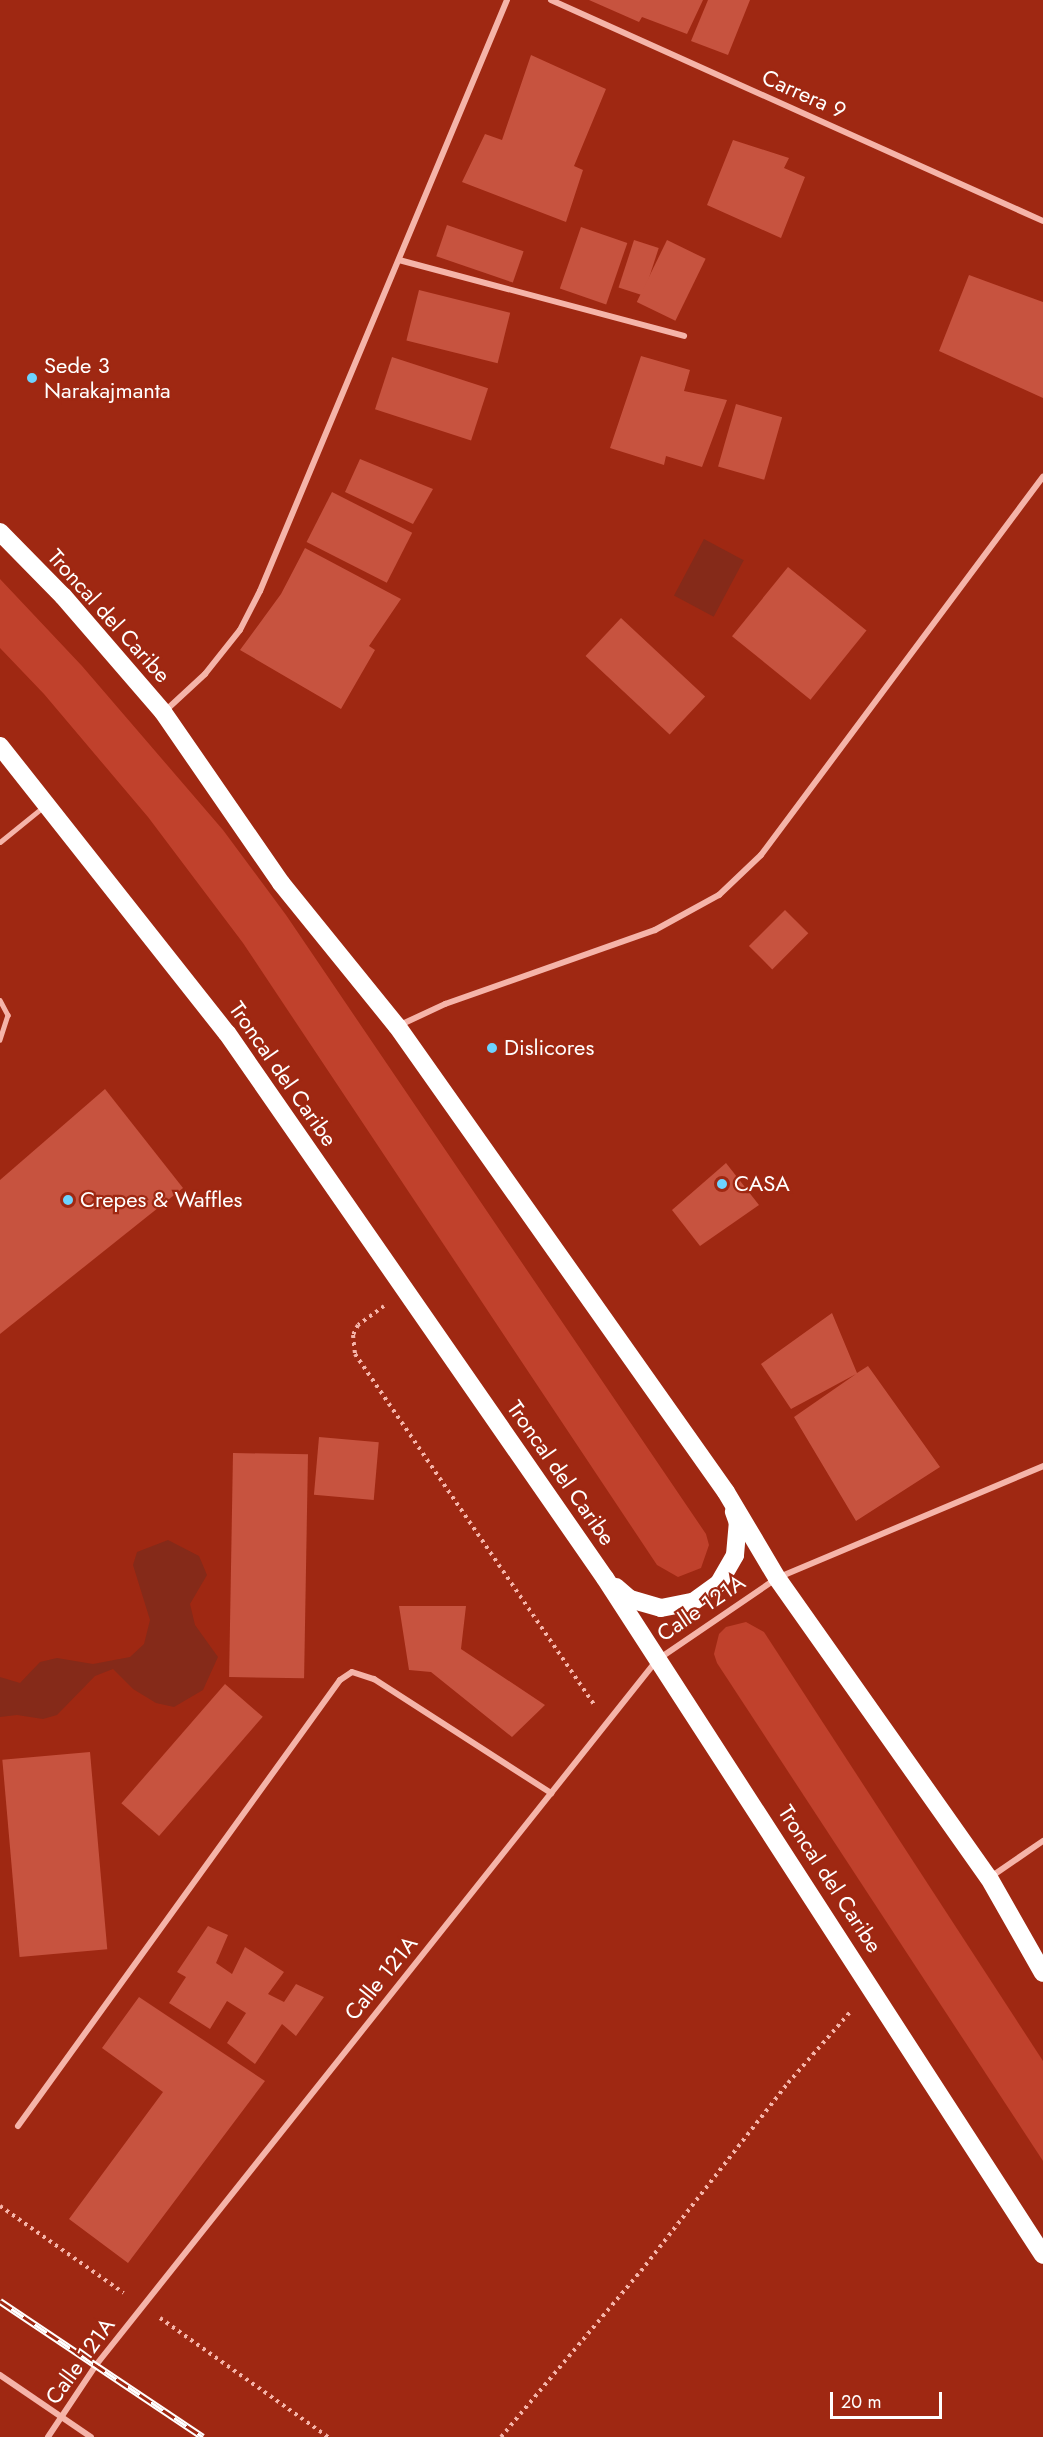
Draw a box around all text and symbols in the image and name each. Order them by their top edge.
street label: Carrera 9 [758,64,850,124]
place label: Sede 3 Narakajmanta [44,352,171,404]
marker: Sede 3 Narakajmanta [25,371,39,385]
street label: Troncal del Caribe [42,544,176,688]
street label: Troncal del Caribe [223,997,343,1151]
place label: Dislicores [504,1035,594,1061]
marker: Dislicores [485,1041,499,1055]
place label: CASA [734,1171,790,1197]
marker: CASA [715,1177,729,1191]
place label: Crepes & Waffles [80,1187,242,1213]
marker: Crepes & Waffles [61,1193,75,1207]
street label: Troncal del Caribe [501,1396,621,1550]
street label: Calle 121A [652,1569,750,1647]
street label: Troncal del Caribe [773,1800,887,1958]
street label: Calle 121A [339,1931,423,2025]
street label: Calle 121A [40,2313,120,2409]
scale bar [833,2380,946,2418]
text: 20 m [841,2389,881,2415]

